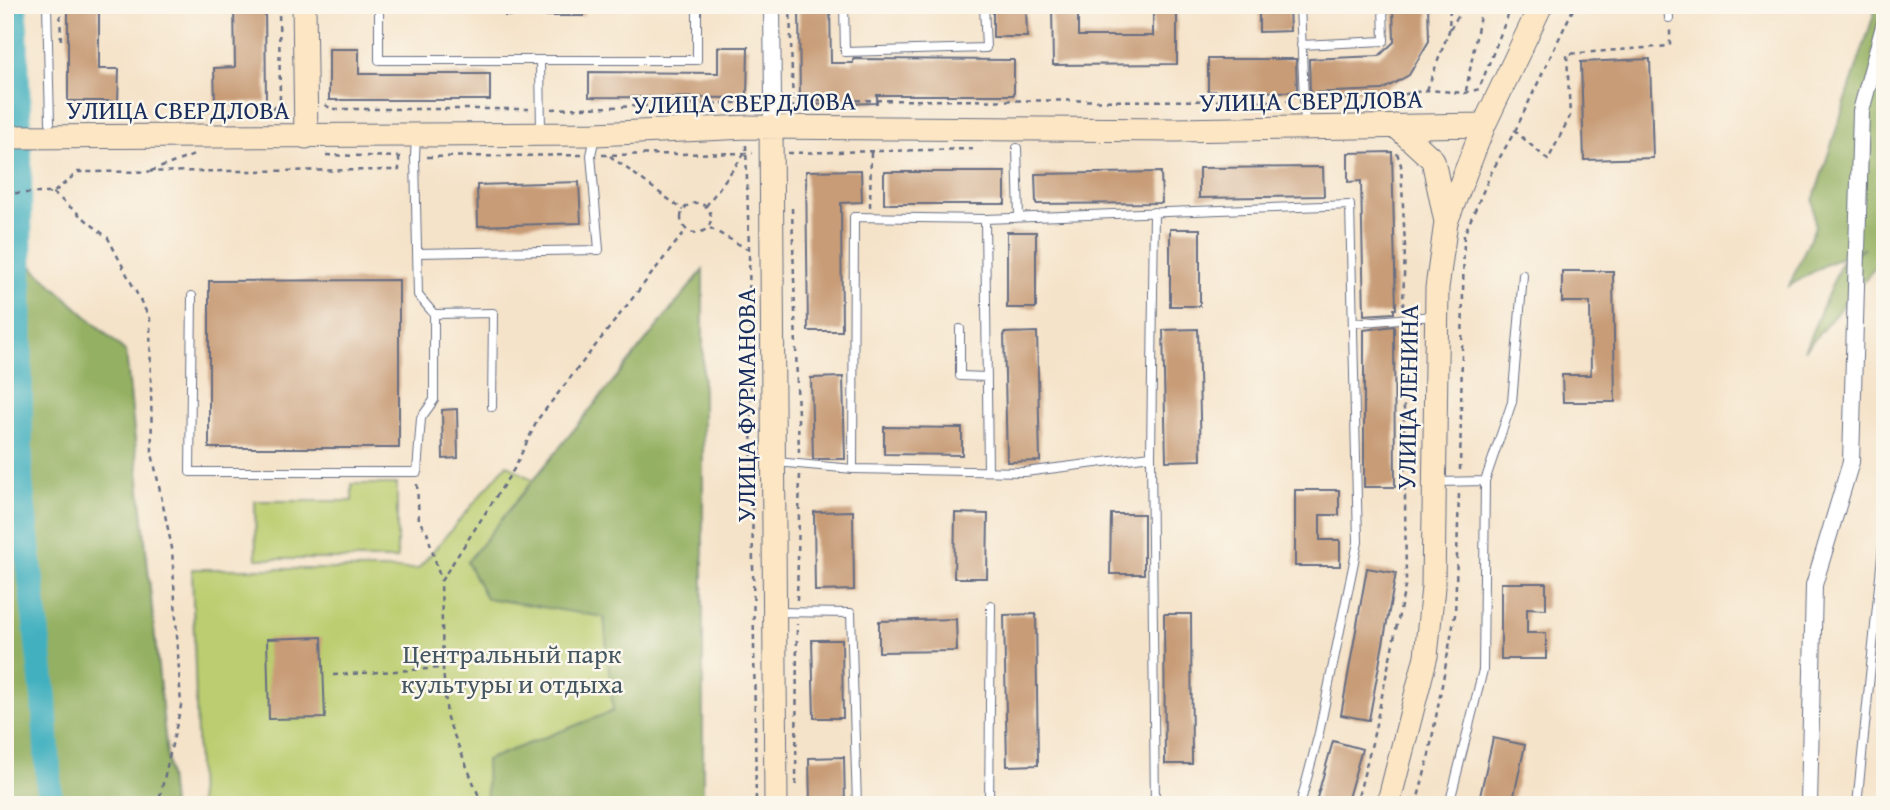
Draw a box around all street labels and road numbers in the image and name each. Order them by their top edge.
street label: УЛИЦА СВЕРДЛОВА [1199,79,1423,121]
street label: УЛИЦА СВЕРДЛОВА [632,81,856,123]
street label: УЛИЦА СВЕРДЛОВА [66,90,290,129]
street label: УЛИЦА ФУРМАНОВА [726,287,765,522]
street label: УЛИЦА ЛЕНИНА [1386,304,1428,490]

